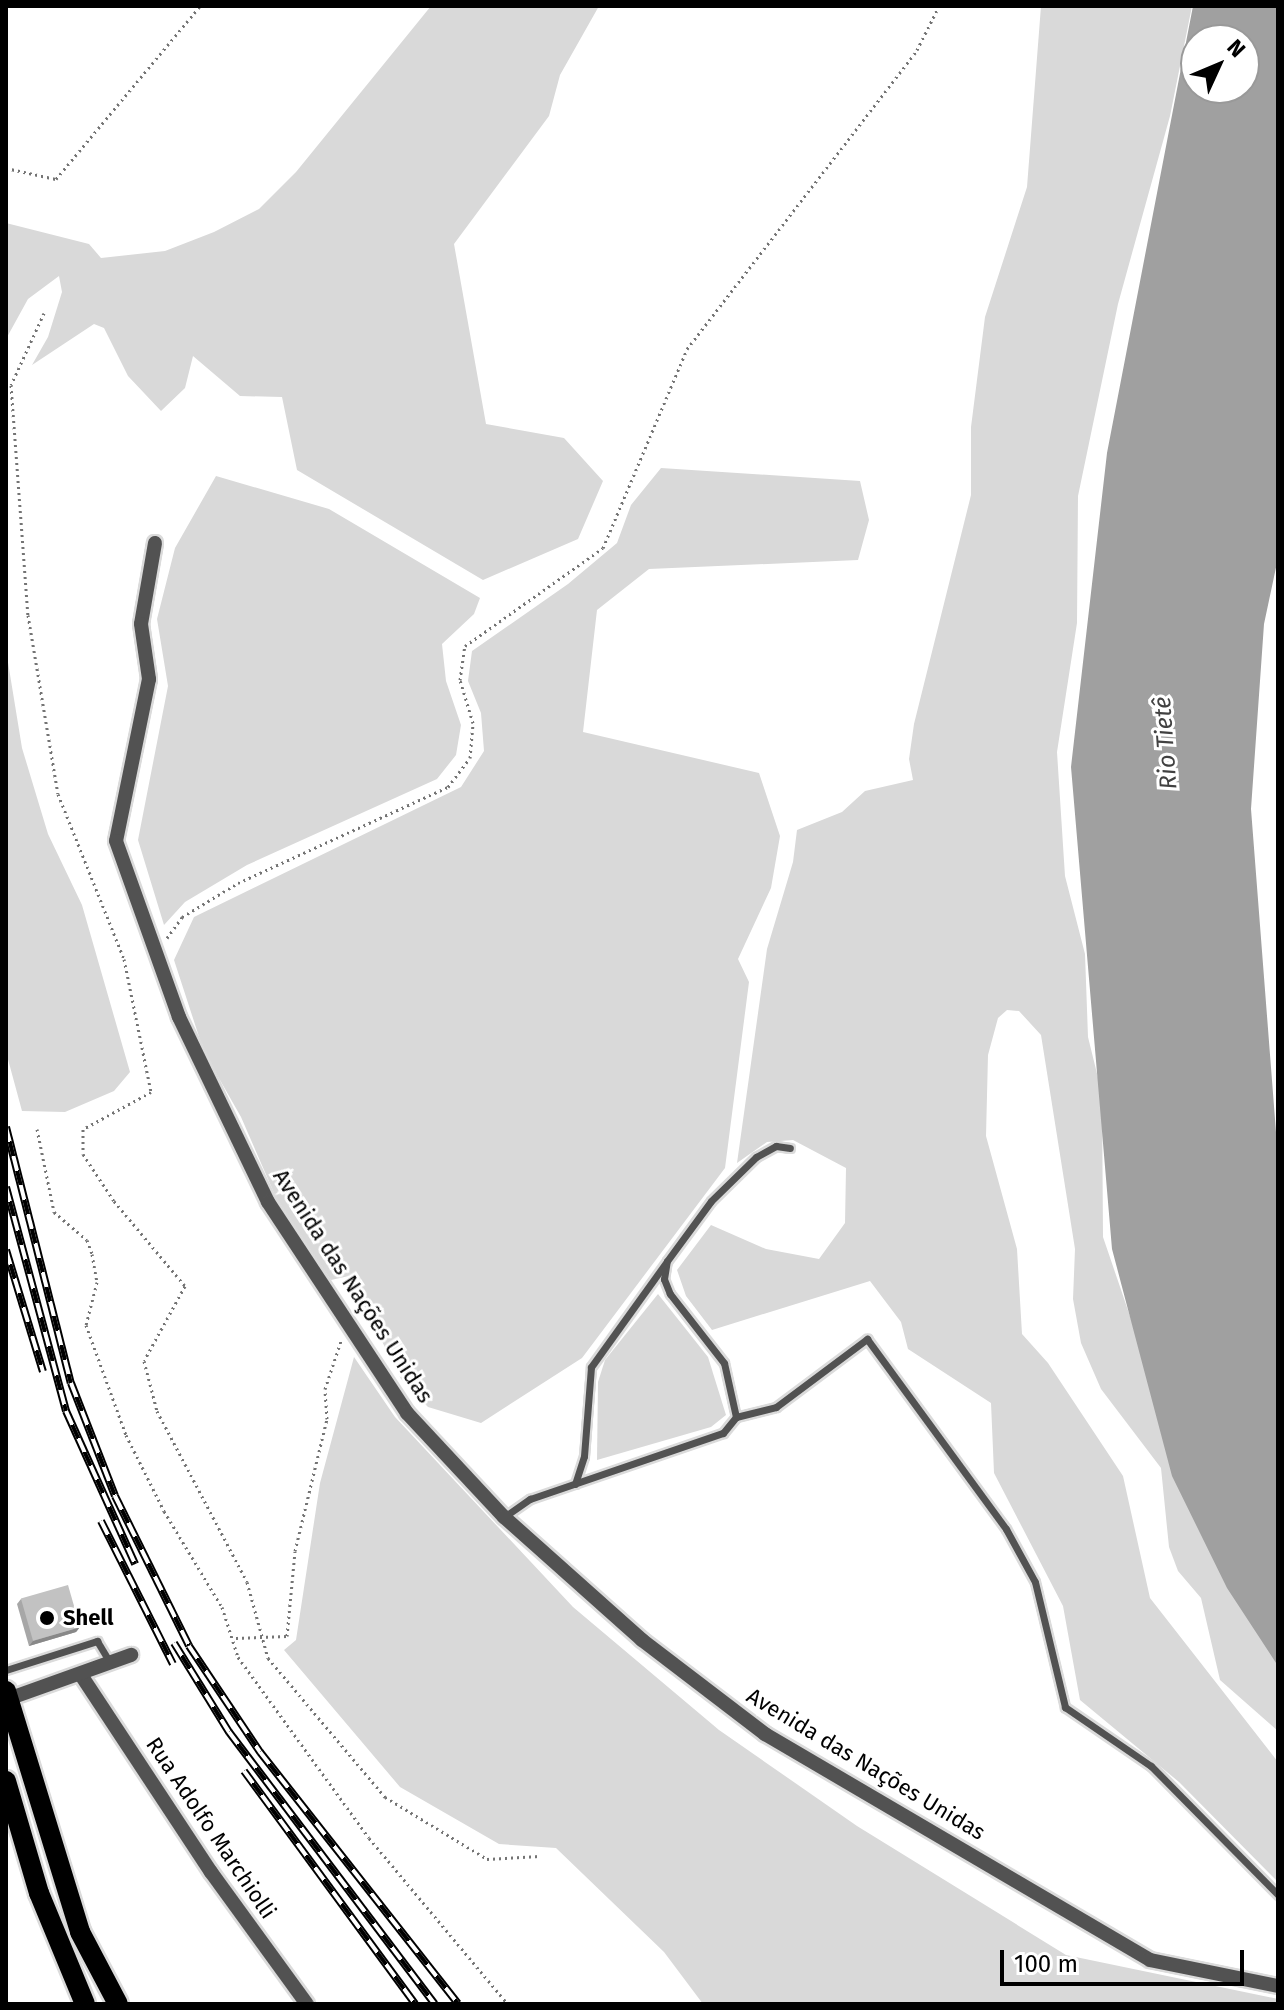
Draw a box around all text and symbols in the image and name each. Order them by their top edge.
north arrow [1180,24,1260,104]
text: N [1221,34,1251,63]
water label: Rio Tietê [1148,696,1184,790]
street label: Avenida das Nações Unidas [268,1164,438,1408]
place label: Shell [63,1605,113,1631]
marker: Shell [38,1609,56,1627]
street label: Avenida das Nações Unidas [742,1682,990,1846]
street label: Rua Adolfo Marchiolli [140,1732,282,1924]
scale bar [1004,1934,1248,1984]
text: 100 m [1014,1950,1078,1978]

